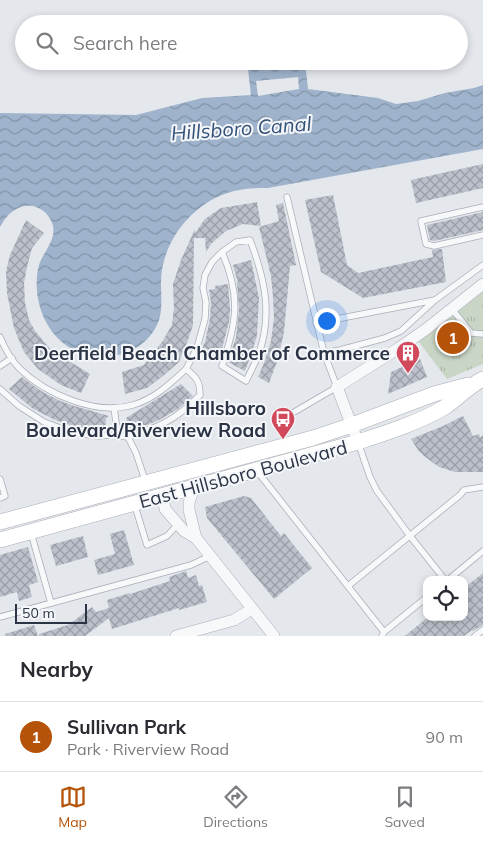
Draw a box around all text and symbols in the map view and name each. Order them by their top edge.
search box [15,15,468,70]
icon: search [33,29,61,57]
text: Search here [73,31,177,55]
water label: Hillsboro Canal [170,111,312,145]
your location [314,308,340,334]
pin: 1 [437,319,469,357]
building icon: Deerfield Beach Chamber of Commerce [395,340,421,374]
place label: Deerfield Beach Chamber of Commerce [34,341,390,365]
place label: Hillsboro Boulevard/Riverview Road [26,396,266,442]
bus stop icon: Hillsboro Boulevard/Riverview Road [270,406,296,440]
street label: East Hillsboro Boulevard [136,435,350,513]
map controls [423,576,468,621]
button: locate [423,576,468,621]
scale bar [15,601,88,624]
text: 50 m [22,604,55,622]
text: Nearby [20,656,93,682]
text: Sullivan Park [67,715,186,739]
text: 1 [31,727,41,747]
text: 90 m [426,727,463,747]
text: Park · Riverview Road [67,739,229,759]
tab: Map [58,783,87,831]
tab: Directions [203,783,268,831]
tab: Saved [384,783,425,831]

